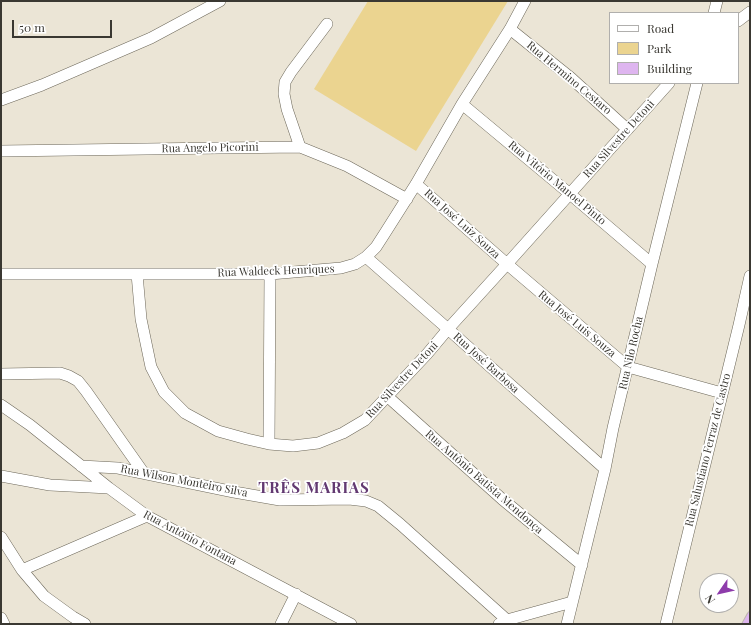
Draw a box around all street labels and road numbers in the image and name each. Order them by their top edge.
street label: Rua Hermino Cestaro [524,39,614,117]
street label: Rua Silvestre Detoni [581,97,657,181]
street label: Rua Vitório Manoel Pinto [505,138,609,228]
street label: Rua Angelo Picorini [161,141,259,155]
street label: Rua José Luiz Souza [421,186,503,262]
street label: Rua Waldeck Henriques [217,262,335,280]
street label: Rua José Luis Souza [536,288,618,360]
street label: Rua Nilo Rocha [616,315,646,391]
street label: Rua José Barbosa [450,330,522,396]
street label: Rua Silvestre Detoni [363,339,441,421]
street label: Rua Salustiano Ferraz de Castro [683,372,733,528]
street label: Rua Antônio Batista Mendonça [422,427,546,537]
street label: Rua Wilson Monteiro Silva [119,462,249,500]
street label: Rua Antônio Fontana [141,508,239,568]

